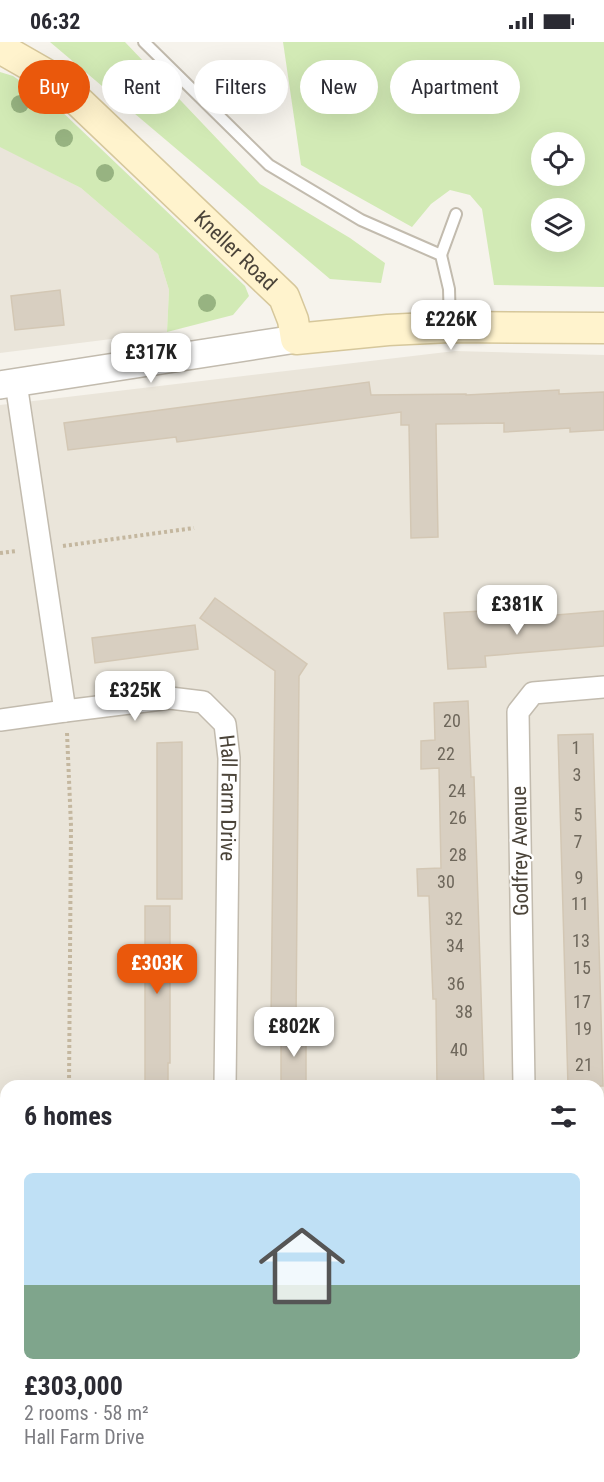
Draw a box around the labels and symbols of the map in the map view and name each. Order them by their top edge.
street label: Kneller Road [189,206,281,295]
pin: £226K [409,300,493,351]
pin: £317K [109,333,193,384]
pin: £381K [475,585,559,636]
pin: £325K [93,671,177,722]
house number: 20 [443,710,461,731]
street label: Hall Farm Drive [214,734,241,861]
house number: 1 [572,737,580,758]
house number: 22 [437,743,455,764]
house number: 3 [573,764,581,785]
house number: 24 [448,780,466,801]
street label: Godfrey Avenue [507,786,533,916]
house number: 5 [574,804,583,825]
house number: 26 [449,807,467,828]
house number: 7 [574,831,583,852]
house number: 28 [449,844,467,865]
house number: 9 [575,867,583,888]
house number: 30 [437,871,455,892]
house number: 11 [571,893,589,914]
house number: 32 [445,908,463,929]
house number: 13 [572,930,590,951]
house number: 34 [446,935,464,956]
pin: £303K [115,944,199,995]
house number: 15 [573,957,591,978]
house number: 36 [447,973,465,994]
house number: 17 [573,991,591,1012]
house number: 38 [455,1001,473,1022]
pin: £802K [252,1007,336,1058]
house number: 19 [574,1018,592,1039]
house number: 40 [450,1039,468,1060]
house number: 21 [575,1054,593,1075]

